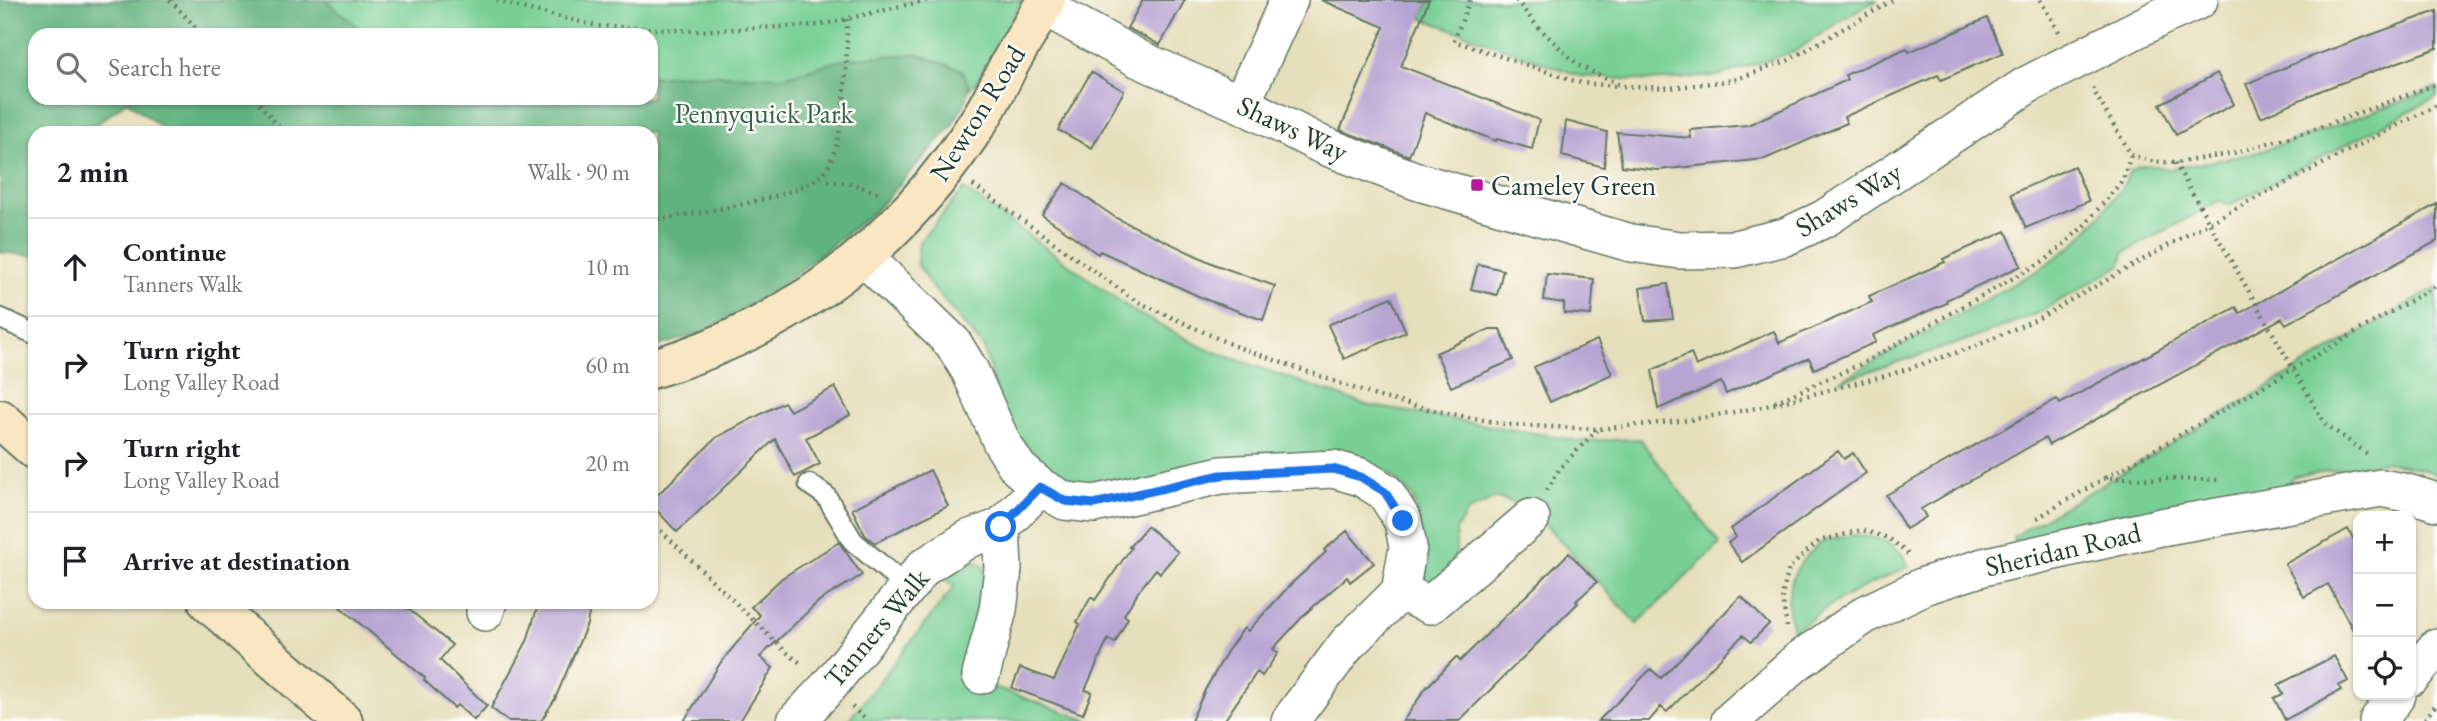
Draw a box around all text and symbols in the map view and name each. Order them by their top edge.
search box [28,28,658,105]
street label: Newton Road [921,37,1033,188]
icon: search [52,48,90,86]
text: Search here [108,50,221,84]
street label: Shaws Way [1232,87,1355,170]
park label: Pennyquick Park [674,95,854,131]
text: 2 min [56,152,129,191]
street label: Shaws Way [1788,153,1908,245]
text: Walk · 90 m [527,157,630,187]
place label: Cameley Green [1491,167,1657,203]
marker: Cameley Green [1469,177,1485,193]
text: Continue [123,235,226,269]
icon: ahead [56,248,94,286]
text: 10 m [585,252,630,282]
text: Tanners Walk [123,269,242,299]
text: Turn right [123,333,241,367]
icon: right [56,346,94,384]
text: 60 m [585,350,630,380]
text: Long Valley Road [123,367,280,397]
text: Turn right [123,431,241,465]
icon: right [56,444,94,482]
text: 20 m [585,448,630,478]
text: Long Valley Road [123,465,280,495]
route end [1387,505,1418,536]
route start [985,511,1016,542]
map controls [2353,511,2416,700]
button: + [2353,511,2416,574]
street label: Sheridan Road [1982,513,2145,584]
icon: arrive [56,542,94,580]
text: Arrive at destination [123,544,350,578]
street label: Tanners Walk [815,560,937,695]
button: − [2353,574,2416,637]
button: locate [2353,637,2416,700]

